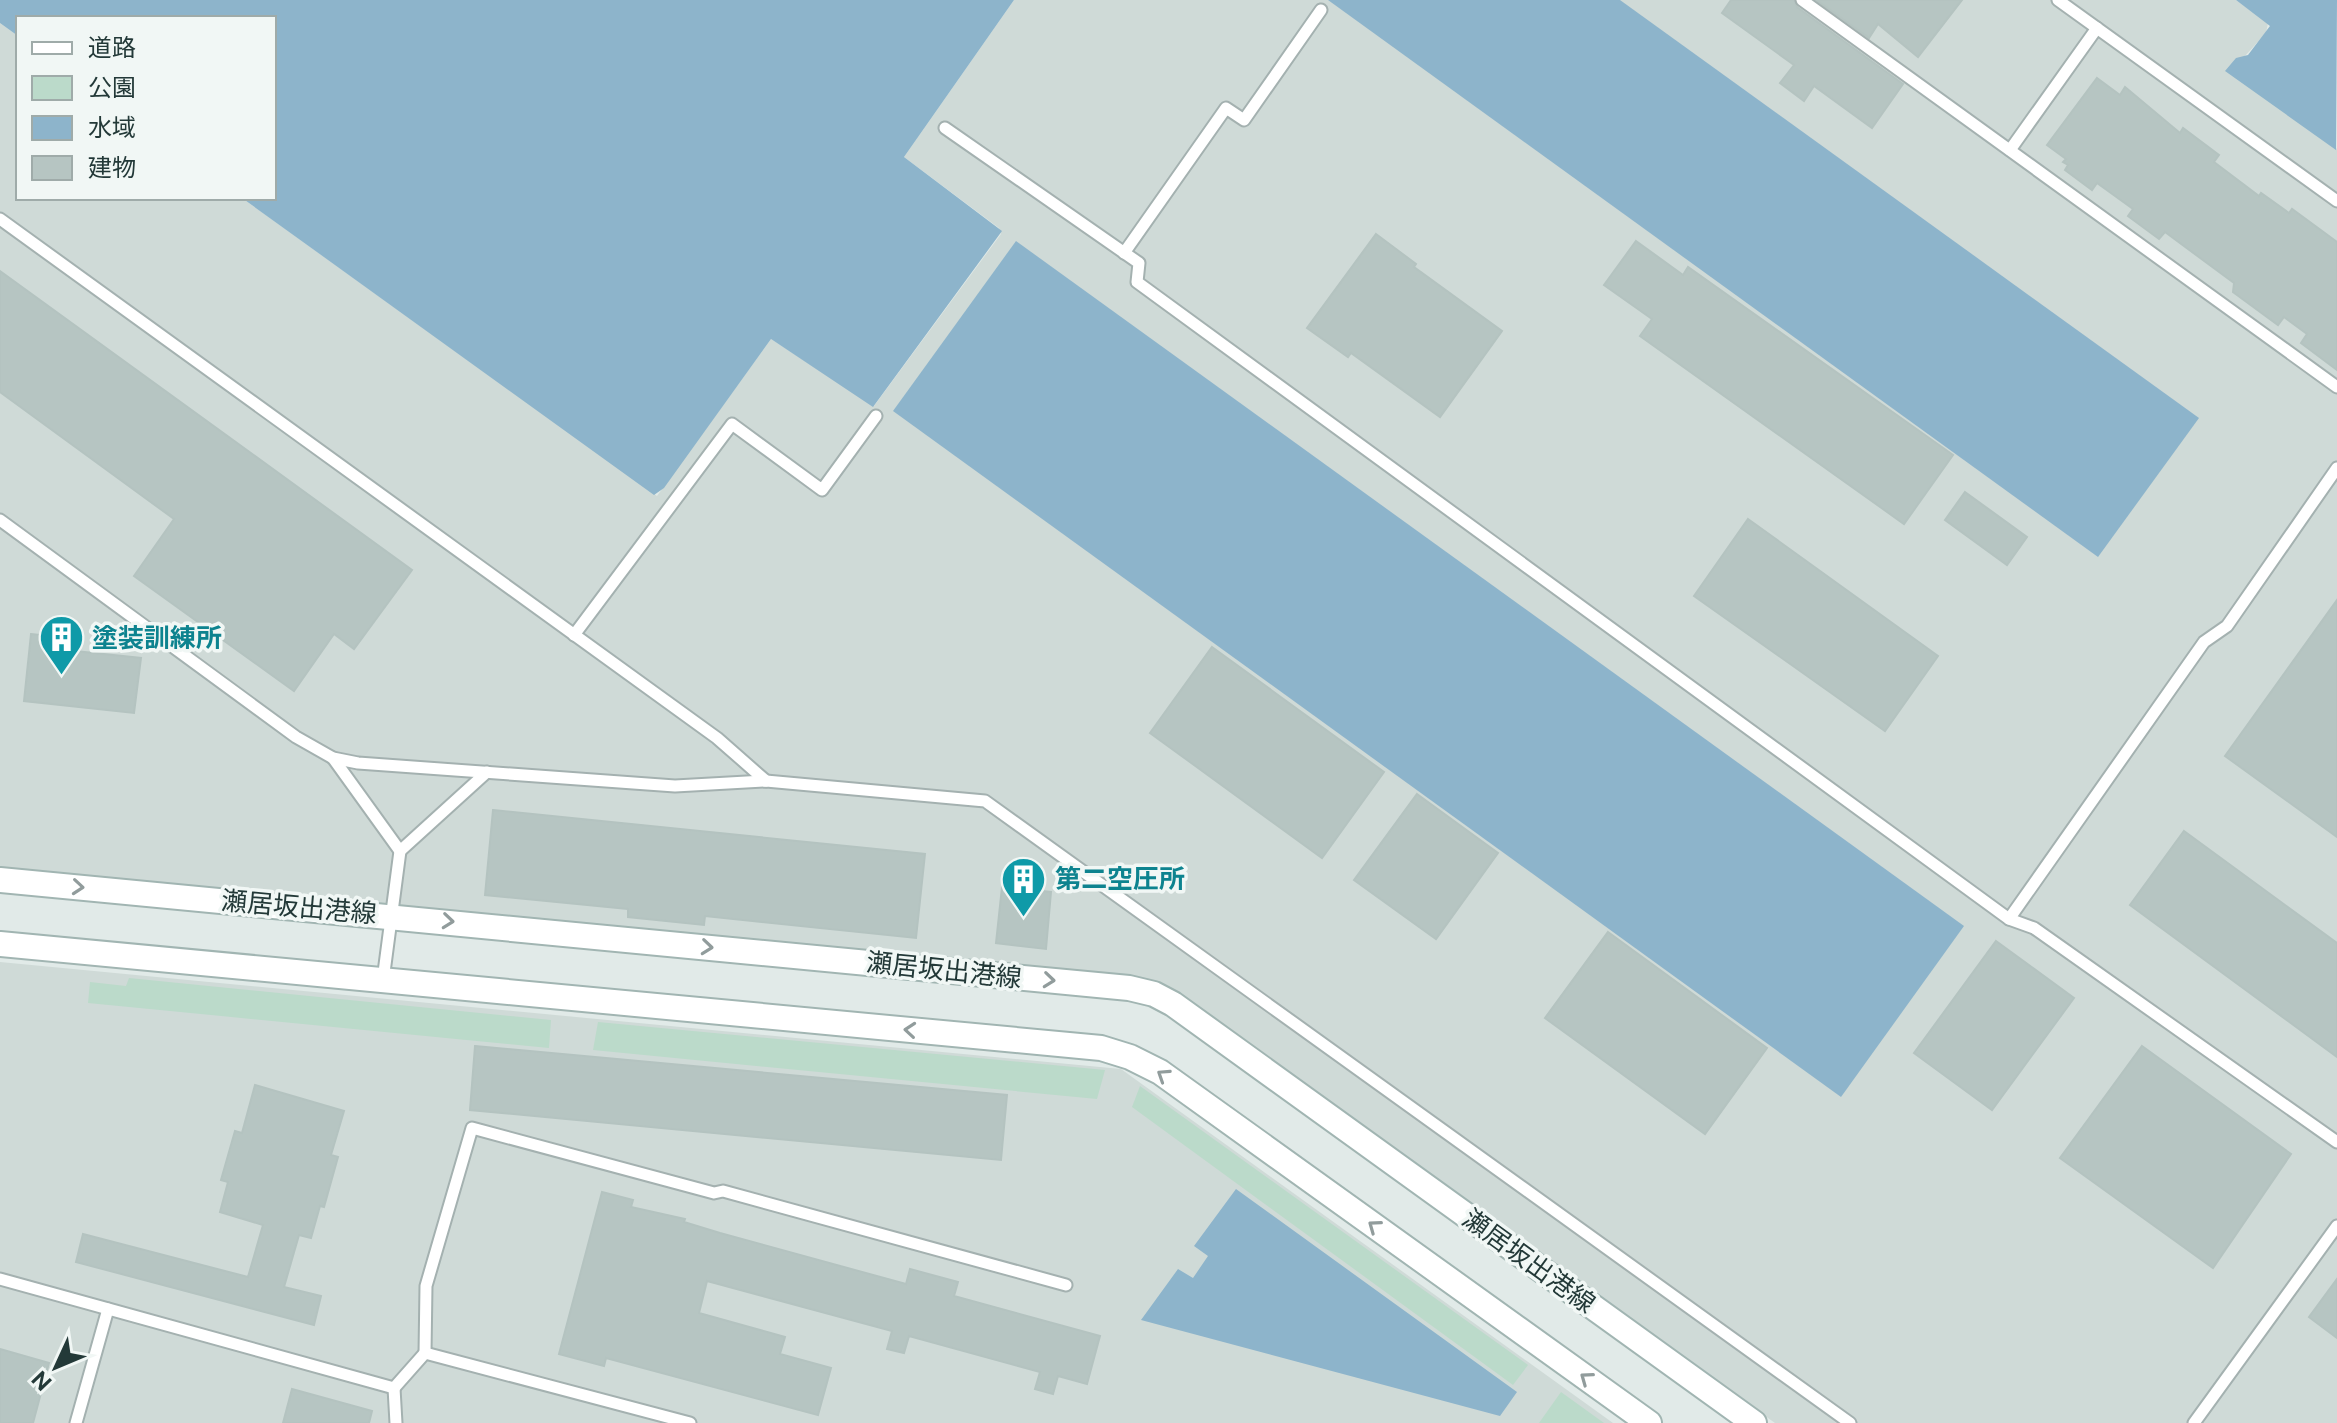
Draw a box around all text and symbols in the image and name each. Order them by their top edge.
legend [16,16,276,200]
text: 道路 [88,33,136,61]
text: 公園 [88,73,136,101]
text: 水域 [88,113,136,141]
text: 建物 [88,153,136,181]
building icon: 塗装訓練所 [37,614,85,677]
place label: 塗装訓練所 [92,622,222,653]
building icon: 第二空圧所 [1000,855,1048,918]
place label: 第二空圧所 [1055,863,1185,894]
one-way arrow [72,878,85,895]
street label: 瀬居坂出港線 [220,884,378,929]
one-way arrow [442,912,455,929]
one-way arrow [701,938,714,955]
street label: 瀬居坂出港線 [865,946,1023,993]
one-way arrow [1043,972,1056,989]
one-way arrow [903,1022,916,1039]
one-way arrow [1157,1069,1171,1084]
street label: 瀬居坂出港線 [1457,1202,1602,1319]
one-way arrow [1369,1221,1383,1236]
north arrow [16,1327,96,1407]
text: N [26,1366,57,1396]
one-way arrow [1580,1373,1594,1387]

